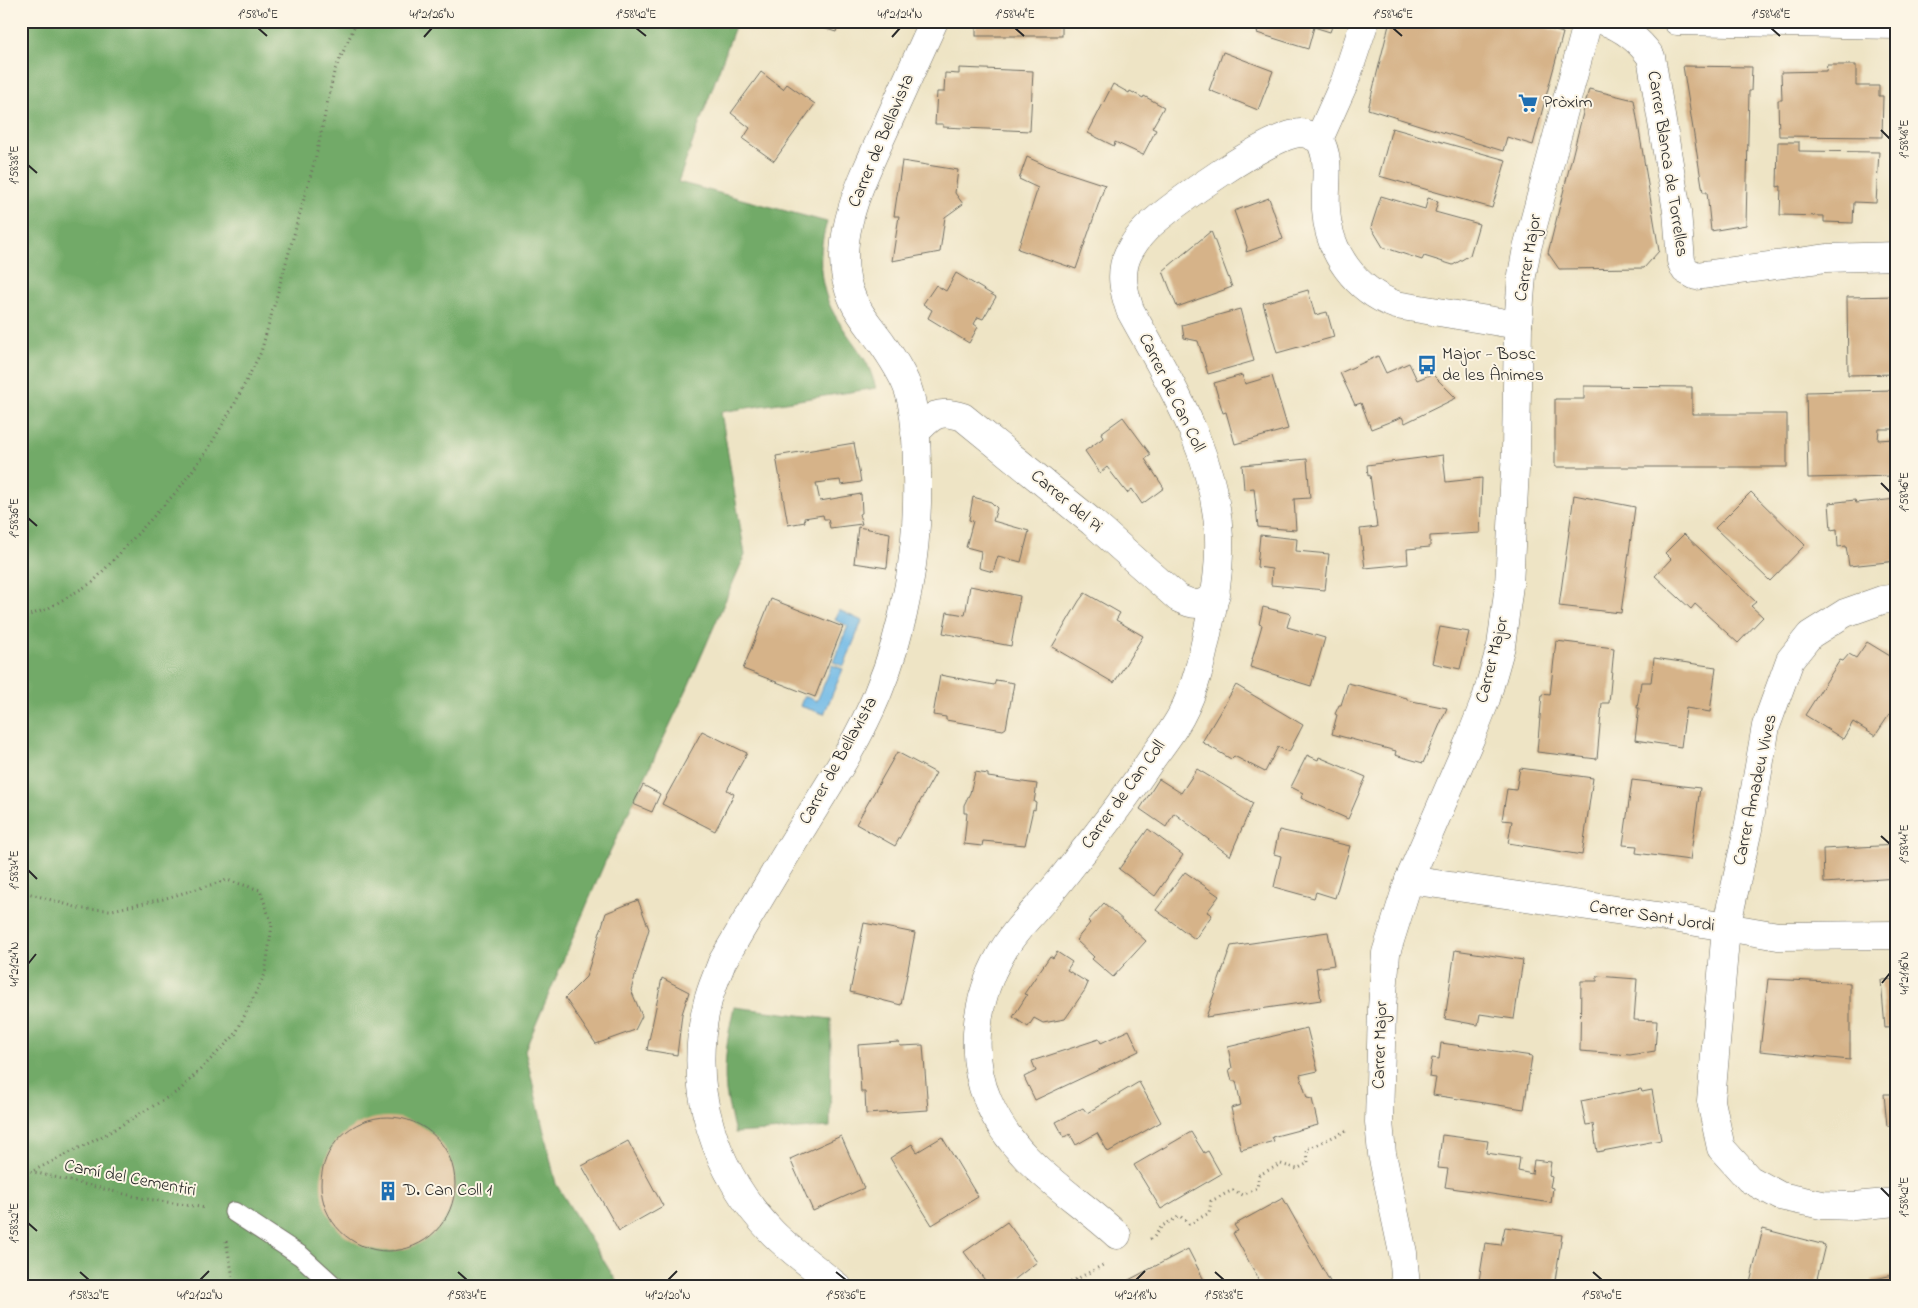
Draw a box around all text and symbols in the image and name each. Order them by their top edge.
text: 1°58'40"E [238,6,278,24]
text: 41°21'26"N [409,6,455,24]
text: 1°58'42"E [616,6,656,24]
text: 41°21'24"N [878,6,922,24]
text: 1°58'44"E [995,6,1035,24]
text: 1°58'46"E [1373,6,1413,24]
text: 1°58'48"E [1751,6,1791,24]
street label: Carrer Blanca de Torrelles [1639,69,1695,259]
street label: Carrer de Bellavista [842,70,922,212]
place label: Pròxim [1543,90,1593,116]
supermarket icon: Pròxim [1517,92,1539,114]
text: 1°58'48"E [1896,119,1914,159]
text: 1°58'38"E [6,145,24,185]
street label: Carrer Major [1509,212,1550,304]
street label: Carrer de Can Coll [1131,329,1211,457]
place label: Major - Bosc de les Ànimes [1442,342,1544,389]
bus stop icon: Major - Bosc de les Ànimes [1416,354,1438,376]
street label: Carrer del Pi [1024,464,1108,540]
text: 1°58'46"E [1896,472,1914,512]
text: 1°58'36"E [6,498,24,538]
street label: Carrer Major [1470,614,1516,706]
street label: Carrer de Bellavista [793,692,885,830]
street label: Carrer Amadeu Vives [1727,712,1785,868]
street label: Carrer de Can Coll [1075,735,1173,855]
text: 1°58'44"E [1896,824,1914,864]
text: 1°58'34"E [6,850,24,890]
street label: Carrer Sant Jordi [1587,894,1717,940]
text: 41°21'24"N [6,942,24,986]
text: 41°21'16"N [1896,951,1914,995]
street label: Carrer Major [1366,1000,1396,1089]
street label: Camí del Cementiri [62,1153,198,1205]
text: 1°58'42"E [1896,1177,1914,1217]
place label: D. Can Coll 1 [402,1178,493,1204]
building icon: D. Can Coll 1 [377,1180,399,1202]
text: 1°58'32"E [6,1203,24,1243]
text: 1°58'32"E [69,1287,109,1305]
text: 41°21'22"N [177,1287,223,1305]
text: 1°58'34"E [447,1287,487,1305]
text: 41°21'20"N [645,1287,691,1305]
text: 1°58'36"E [826,1287,866,1305]
text: 41°21'18"N [1115,1287,1157,1305]
text: 1°58'38"E [1204,1287,1244,1305]
text: 1°58'40"E [1582,1287,1622,1305]

